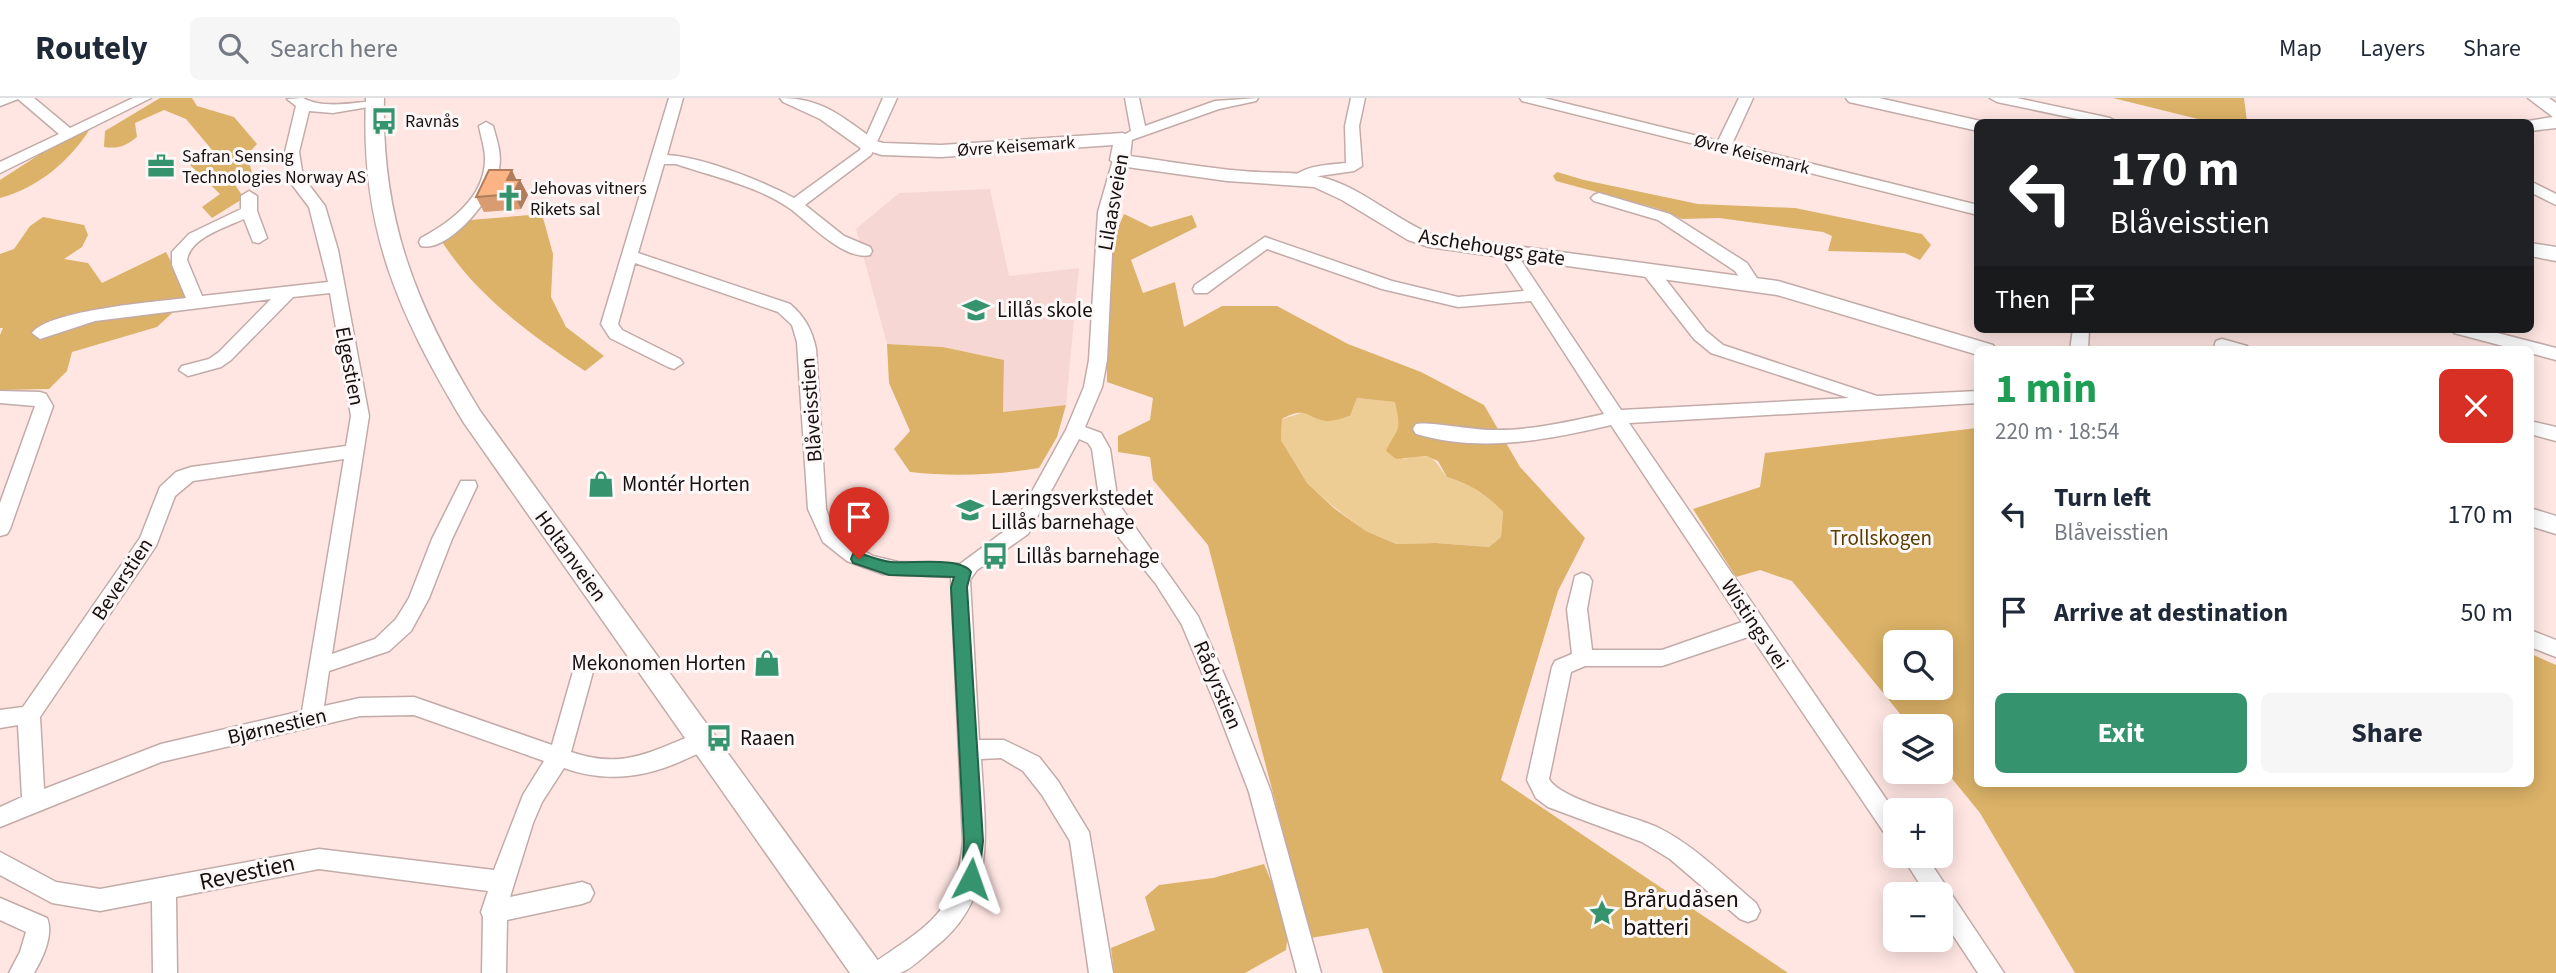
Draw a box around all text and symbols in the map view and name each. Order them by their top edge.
search box [190,17,680,80]
text: Routely [35,25,148,72]
icon: search [214,29,252,67]
text: Search here [270,30,398,67]
text: Map [2279,31,2322,66]
text: Layers [2360,31,2425,66]
text: Share [2463,31,2521,66]
bus stop icon: Ravnås [369,106,399,136]
place label: Ravnås [405,109,459,134]
street label: Øvre Keisemark [1692,128,1812,181]
street label: Øvre Keisemark [956,130,1076,163]
text: 170 m [2110,135,2239,205]
place label: Safran Sensing Technologies Norway AS [182,144,366,190]
icon: left [1995,147,2086,238]
office icon: Safran Sensing Technologies Norway AS [146,151,176,181]
street label: Lilaasveien [1090,151,1136,253]
place label: Jehovas vitners Rikets sal [530,176,647,222]
church icon: Jehovas vitners Rikets sal [494,183,524,213]
text: Blåveisstien [2110,200,2270,246]
street label: Aschehougs gate [1417,221,1567,273]
icon: arrive [2064,280,2102,318]
text: Then [1995,281,2050,318]
school or university icon: Lillås skole [961,295,991,325]
place label: Lillås skole [997,295,1093,325]
street label: Elgestien [328,324,372,408]
street label: Blåveisstien [792,357,830,463]
text: 1 min [1995,359,2097,419]
button: close [2439,369,2513,443]
text: 220 m · 18:54 [1995,415,2119,448]
shop icon: Montér Horten [586,469,616,499]
place label: Montér Horten [622,469,750,499]
text: Turn left [2054,479,2151,516]
place label: Læringsverkstedet Lillås barnehage [991,483,1153,537]
pin [829,487,889,559]
school or university icon: Læringsverkstedet Lillås barnehage [955,495,985,525]
icon: left [1995,495,2033,533]
text: 170 m [2447,496,2513,533]
icon: arrive [840,498,878,536]
street label: Holtanveien [528,504,614,608]
text: Blåveisstien [2054,516,2169,549]
park label: Trollskogen [1830,523,1932,553]
street label: Beverstien [84,532,160,626]
bus stop icon: Lillås barnehage [980,541,1010,571]
place label: Lillås barnehage [1016,541,1159,571]
street label: Wistings vei [1714,573,1796,675]
icon: arrive [1995,593,2033,631]
text: Arrive at destination [2054,594,2288,631]
text: 50 m [2460,594,2513,631]
map controls [1883,630,1953,952]
button: search [1883,630,1953,700]
street label: Rådyrstien [1186,636,1250,734]
place label: Mekonomen Horten [571,648,746,678]
shop icon: Mekonomen Horten [752,648,782,678]
button: Exit [1995,693,2247,773]
button: Share [2261,693,2513,773]
street label: Bjørnestien [225,700,329,752]
button: layers [1883,714,1953,784]
bus stop icon: Raaen [704,723,734,753]
place label: Raaen [740,723,795,753]
button: + [1883,798,1953,868]
position arrow [934,842,1008,916]
street label: Revestien [196,845,298,900]
place label: Brårudåsen batteri [1623,882,1739,945]
button: − [1883,882,1953,952]
place icon: Brårudåsen batteri [1587,898,1617,928]

